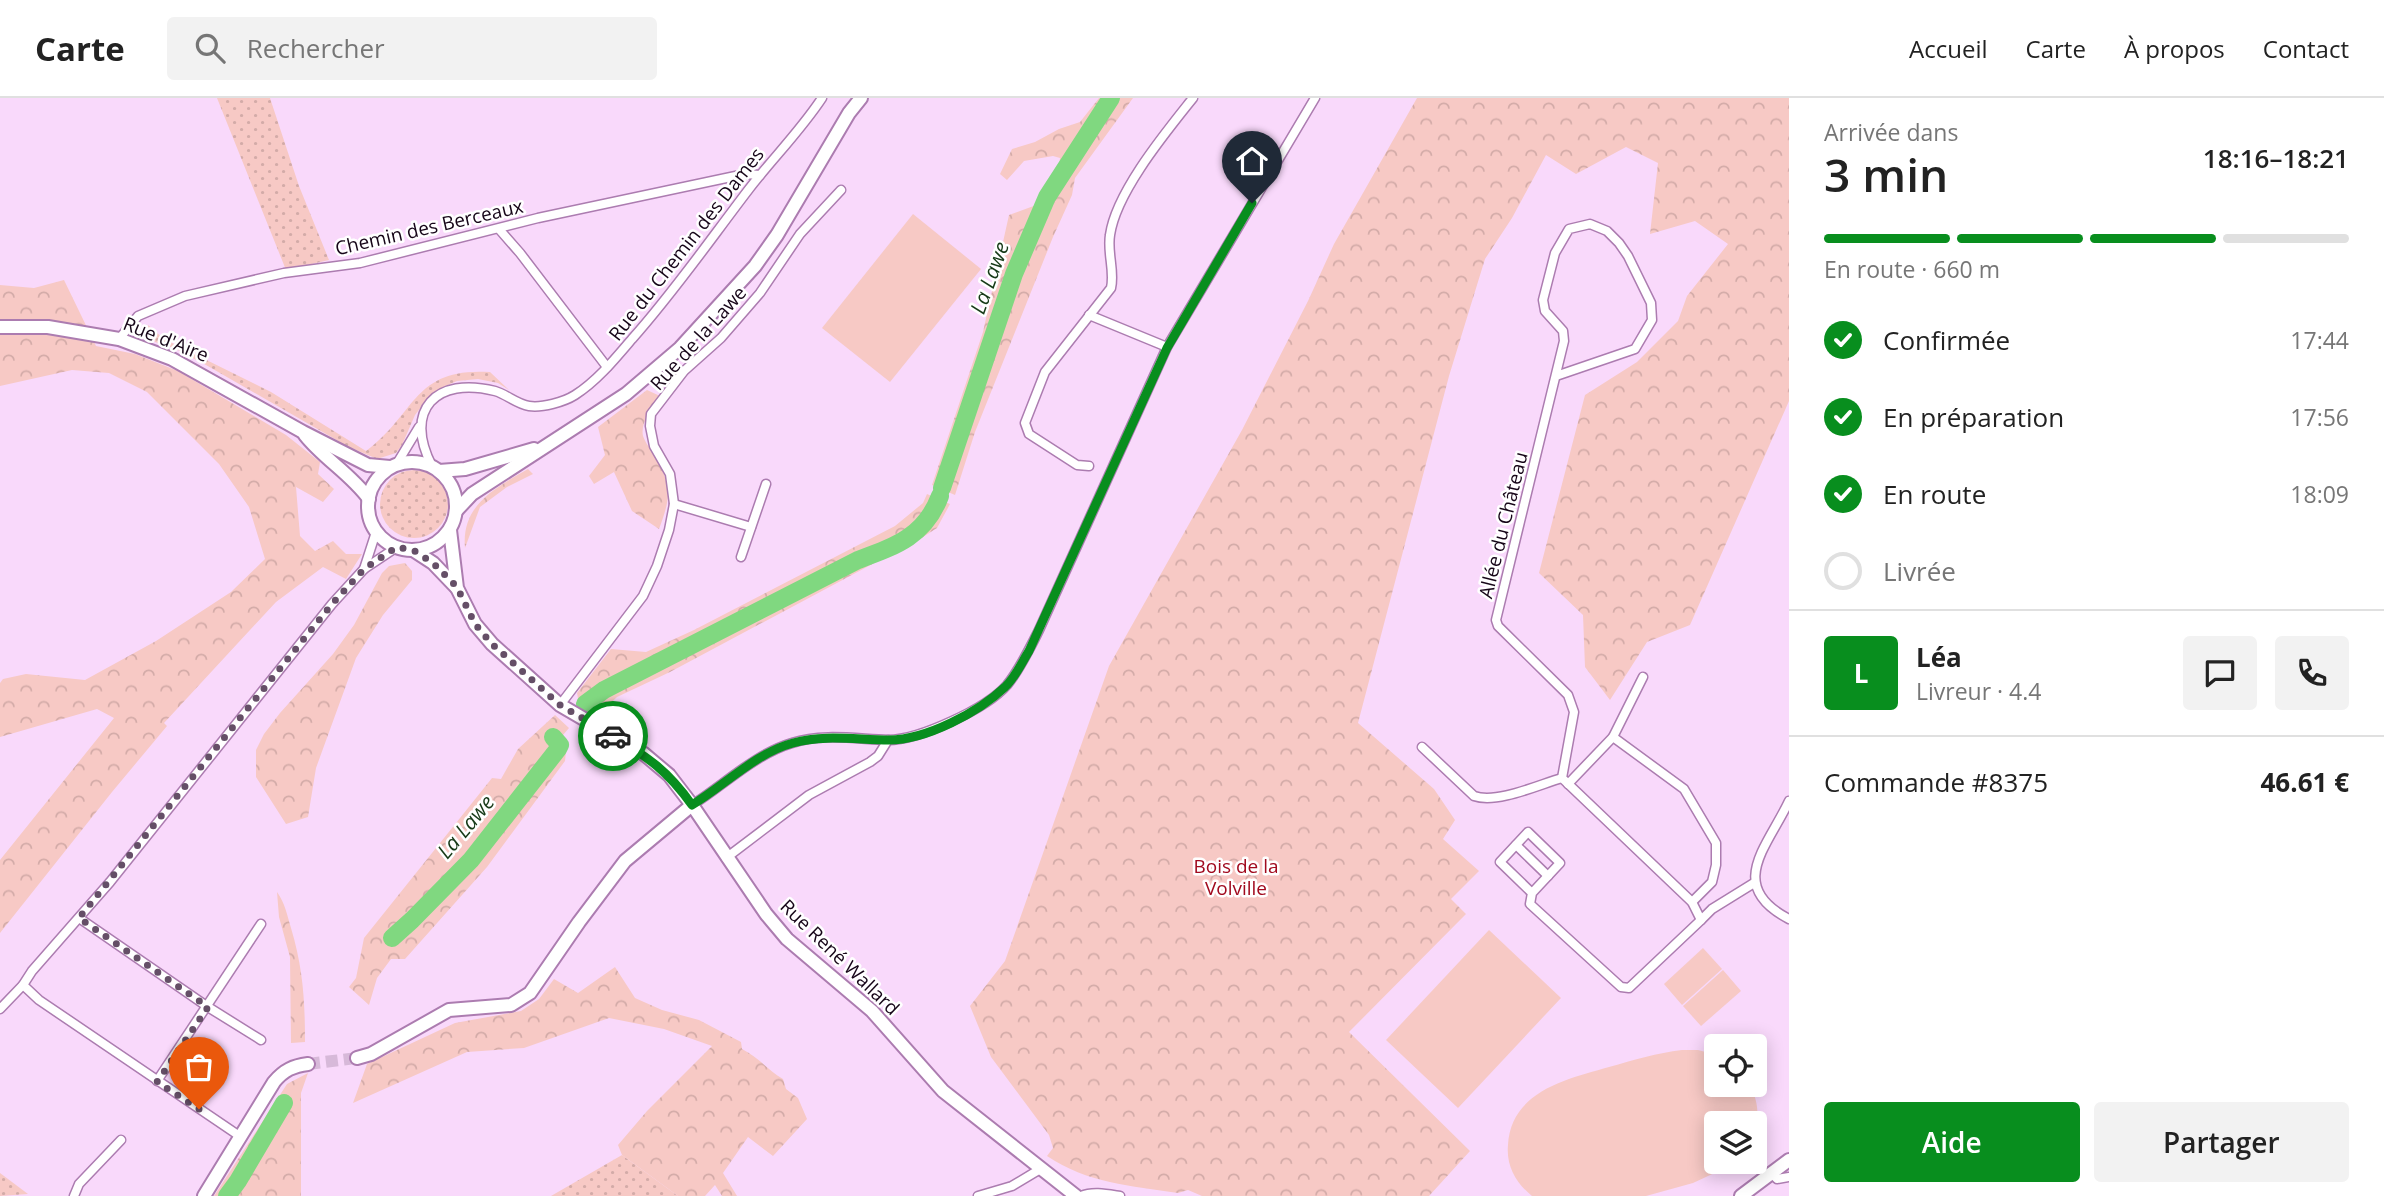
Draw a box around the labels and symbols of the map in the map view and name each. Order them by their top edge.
pin [1222,131,1282,203]
street label: Rue du Chemin des Dames [602,142,770,346]
street label: Chemin des Berceaux [332,193,526,261]
water label: La Lawe [963,238,1015,318]
street label: Rue de la Lawe [644,280,752,396]
street label: Rue d'Aire [119,310,213,368]
street label: Allée du Château [1472,449,1534,601]
courier [578,701,648,771]
water label: La Lawe [430,789,500,864]
park label: Bois de la Volville [1193,853,1279,901]
street label: Rue René Wallard [775,893,905,1021]
pin [169,1037,229,1109]

